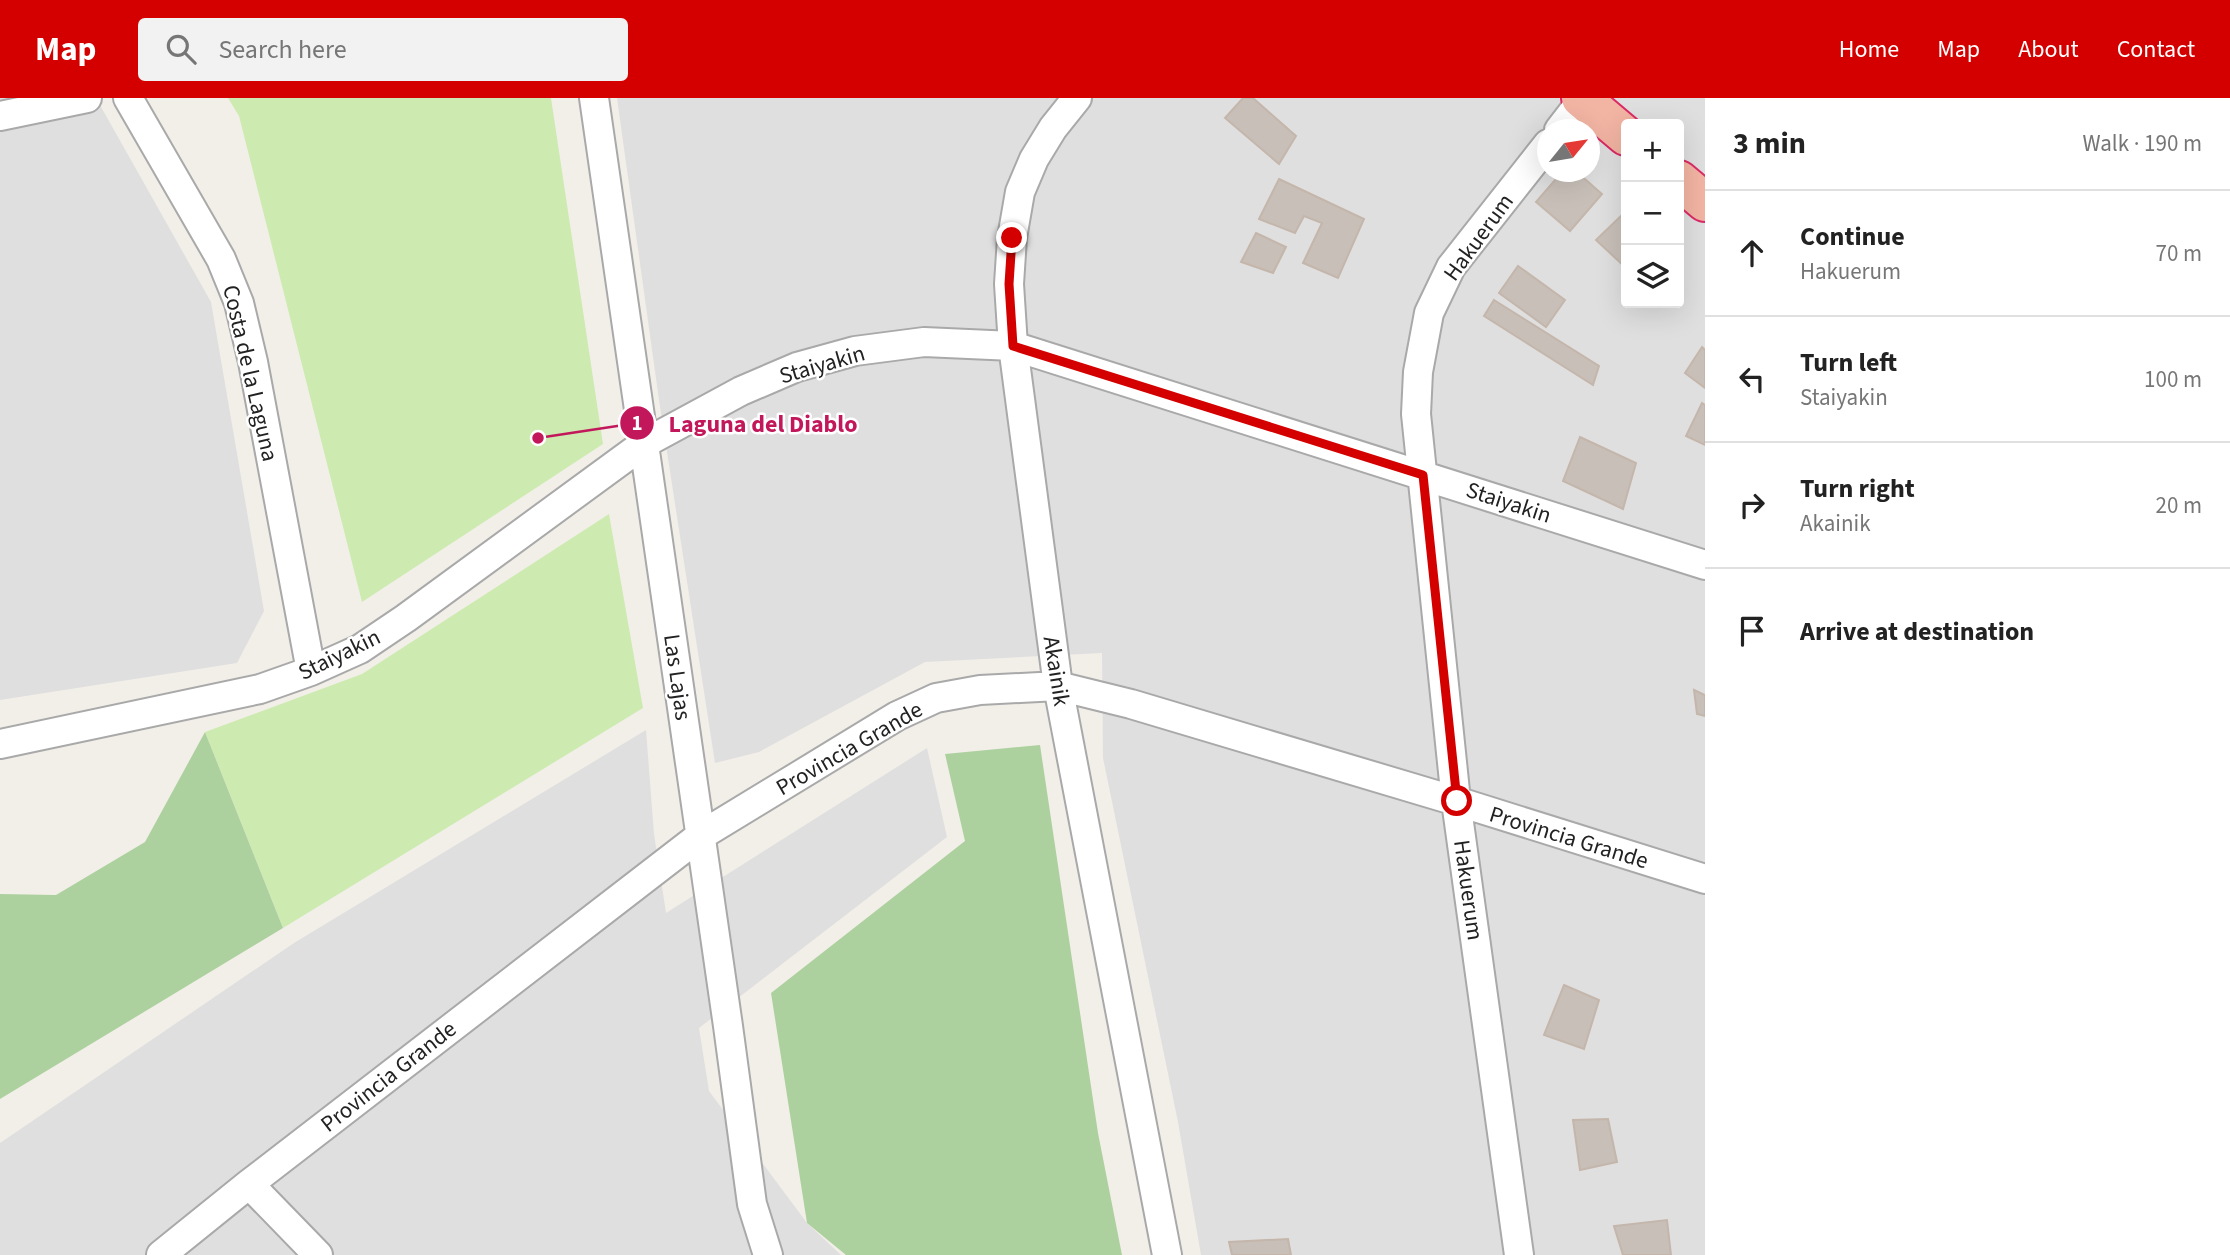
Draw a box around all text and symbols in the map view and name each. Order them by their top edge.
search box [138,18,628,81]
text: Map [35,26,96,73]
icon: search [162,30,200,68]
text: Search here [218,31,347,68]
text: Home [1839,32,1899,67]
text: Map [1937,32,1980,67]
text: About [2018,32,2079,67]
text: Contact [2117,32,2195,67]
north arrow [1537,119,1600,182]
map controls [1621,119,1684,308]
button: + [1621,119,1684,182]
text: 3 min [1733,122,1806,165]
text: Walk · 190 m [2083,127,2202,160]
button: − [1621,182,1684,245]
street label: Hakuerum [1435,187,1521,288]
text: Continue [1800,218,1905,255]
route end [996,222,1027,253]
icon: ahead [1733,234,1771,272]
text: 70 m [2155,237,2202,270]
button: layers [1621,245,1684,308]
text: Hakuerum [1800,255,1901,288]
street label: Costa de la Laguna [214,282,287,465]
street label: Staiyakin [775,337,869,392]
text: Turn left [1800,344,1897,381]
icon: left [1733,360,1771,398]
text: 100 m [2144,363,2202,396]
text: Staiyakin [1800,381,1888,414]
callout: Laguna del Diablo [619,401,871,446]
text: Laguna del Diablo [669,407,858,442]
text: 1 [631,408,643,438]
text: Turn right [1800,470,1915,507]
street label: Staiyakin [1462,473,1556,532]
icon: right [1733,486,1771,524]
text: 20 m [2155,489,2202,522]
text: Akainik [1800,507,1871,540]
icon: arrive [1733,612,1771,650]
text: Arrive at destination [1800,613,2034,650]
street label: Staiyakin [293,620,386,689]
street label: Las Lajas [655,632,700,722]
street label: Akainik [1035,634,1078,709]
street label: Provincia Grande [770,693,929,804]
route start [1441,785,1472,816]
street label: Provincia Grande [1485,798,1652,877]
street label: Hakuerum [1445,838,1492,942]
street label: Provincia Grande [313,1013,463,1140]

